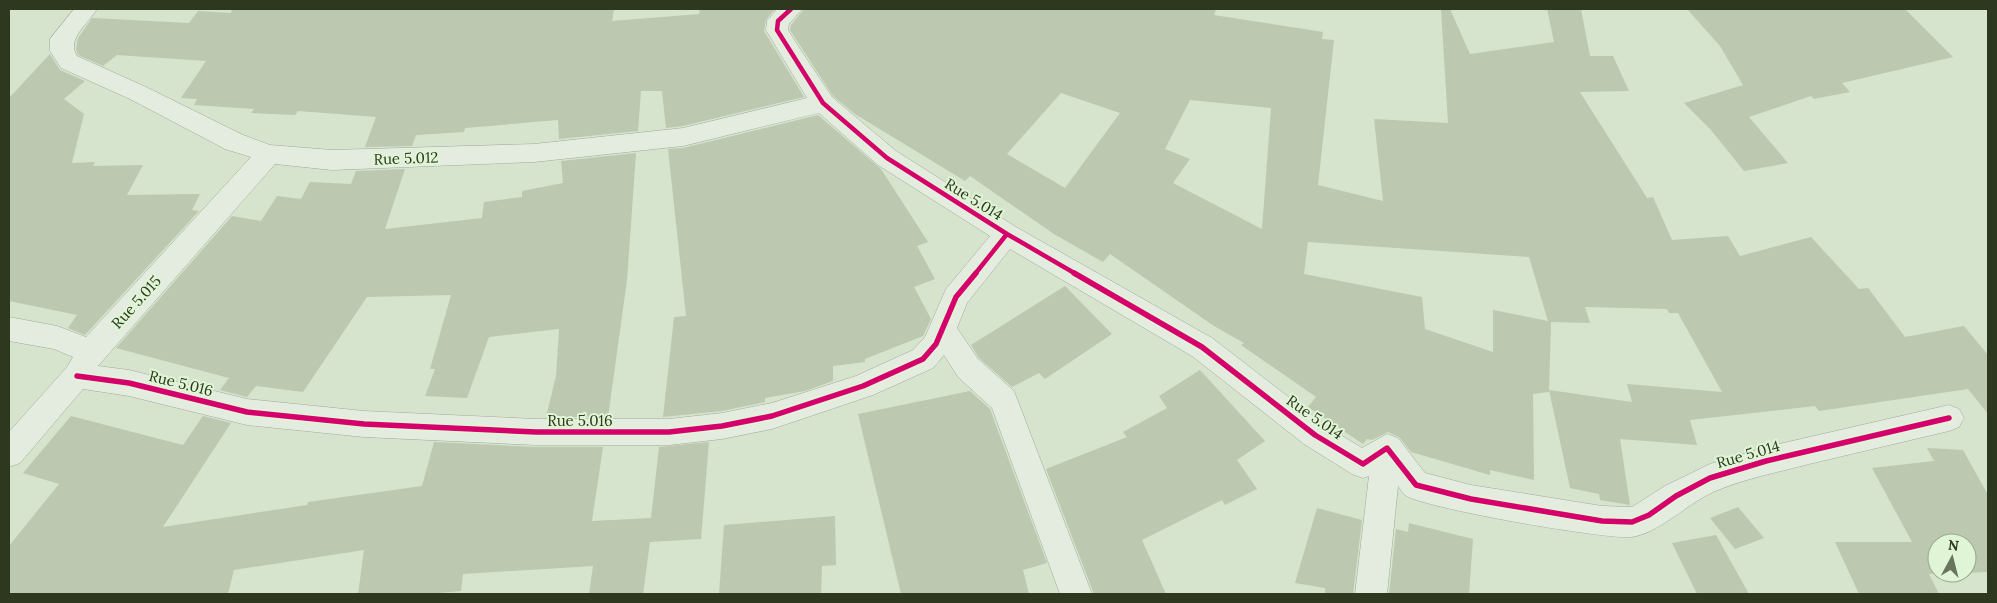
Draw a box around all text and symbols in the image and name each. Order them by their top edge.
street label: Rue 5.012 [373,147,439,169]
street label: Rue 5.014 [941,174,1007,224]
street label: Rue 5.015 [107,271,165,333]
street label: Rue 5.016 [147,366,215,400]
street label: Rue 5.014 [1283,391,1347,443]
street label: Rue 5.016 [547,411,613,430]
street label: Rue 5.014 [1714,436,1782,472]
north arrow [1927,533,1977,583]
text: N [1947,536,1960,555]

